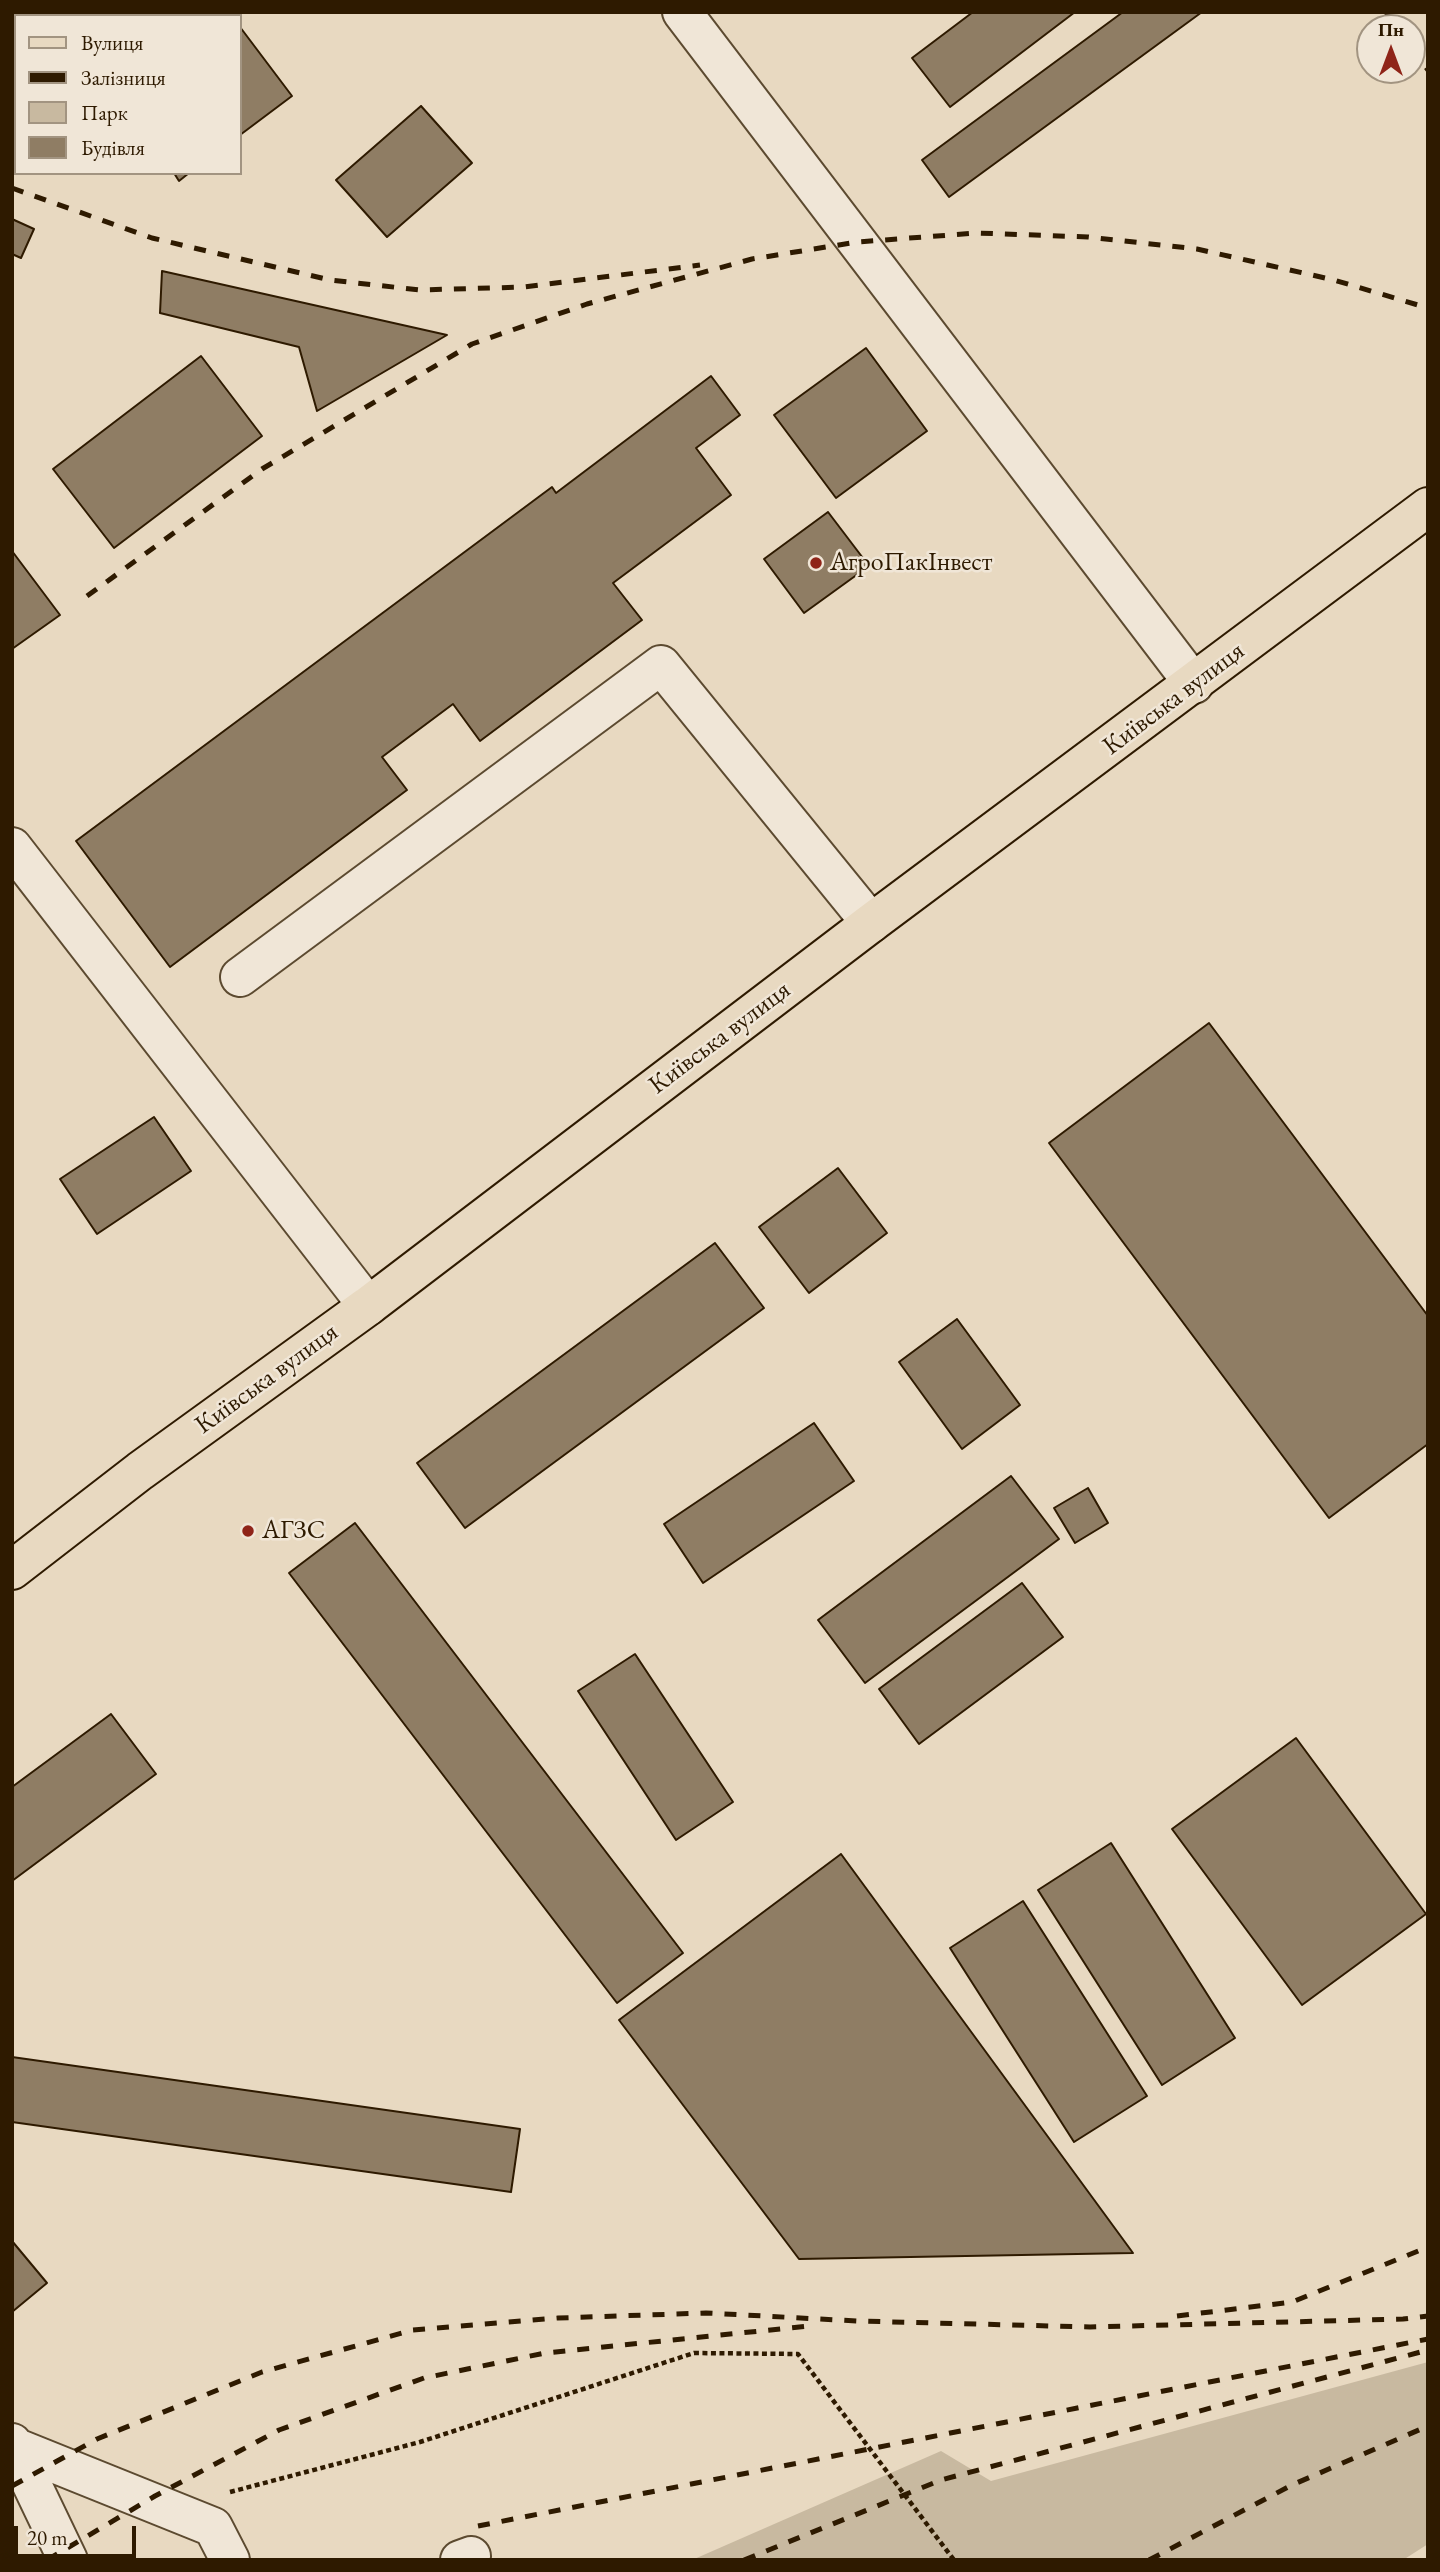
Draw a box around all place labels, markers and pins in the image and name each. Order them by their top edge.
place label: АгроПакІнвест [830,547,992,579]
marker: АгроПакІнвест [808,555,824,571]
place label: АГЗС [262,1515,325,1547]
marker: АГЗС [240,1523,256,1539]

